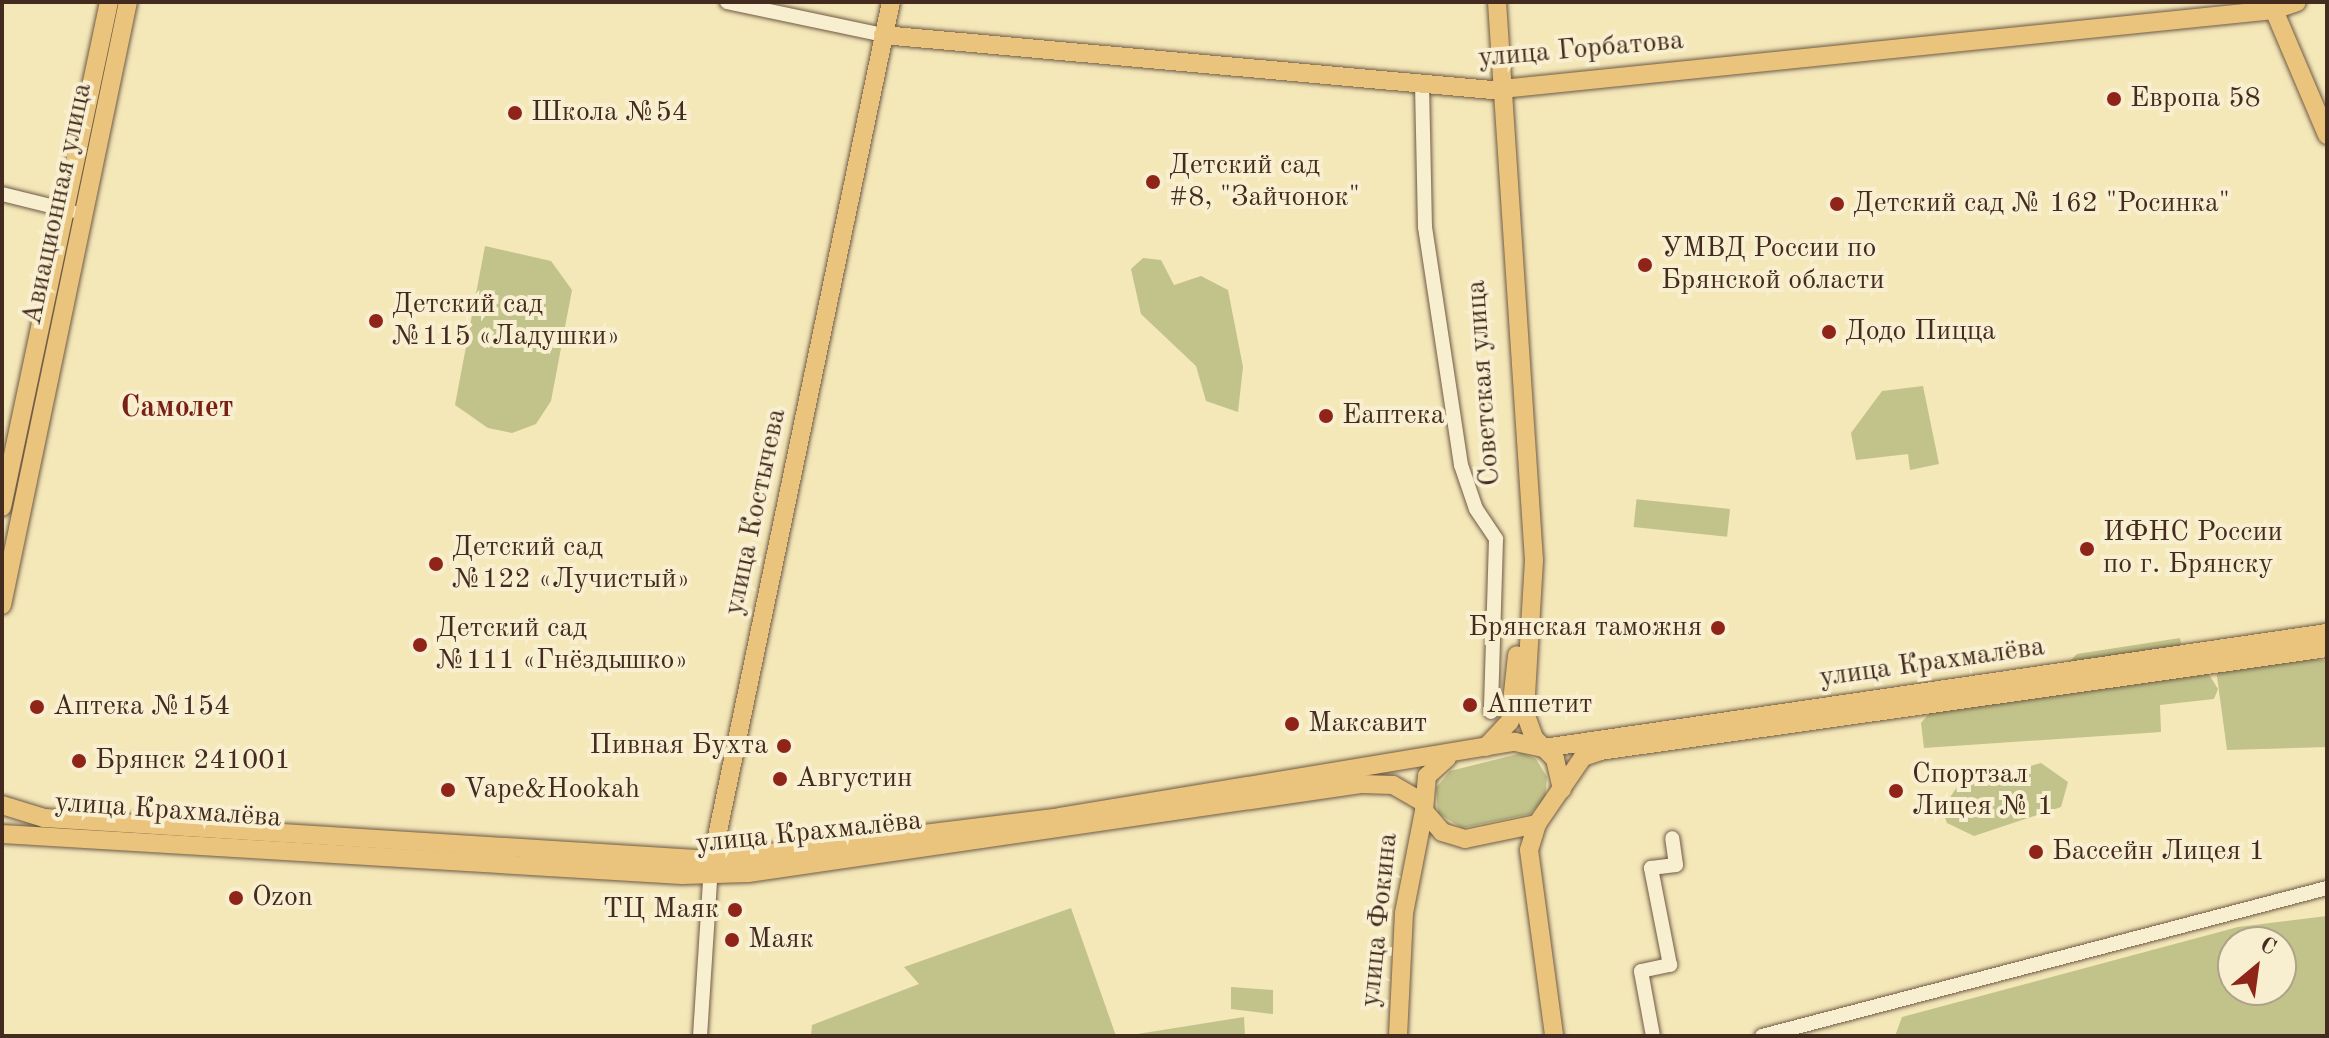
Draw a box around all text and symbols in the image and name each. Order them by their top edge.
street label: улица Горбатова [1477,24,1685,76]
street label: Авиационная улица [16,80,100,328]
place label: Европа 58 [2130,82,2261,116]
marker: Европа 58 [2105,90,2123,108]
place label: Школа №54 [531,96,688,130]
marker: Школа №54 [506,104,524,122]
place label: Детский сад #8, "Зайчонок" [1169,149,1360,215]
marker: Детский сад #8, "Зайчонок" [1144,173,1162,191]
place label: Детский сад № 162 "Росинка" [1853,187,2230,221]
marker: Детский сад № 162 "Росинка" [1828,195,1846,213]
place label: УМВД России по Брянской области [1661,232,1884,298]
marker: УМВД России по Брянской области [1636,256,1654,274]
street label: Советская улица [1460,279,1508,487]
place label: Детский сад №115 «Ладушки» [392,288,620,354]
marker: Детский сад №115 «Ладушки» [367,312,385,330]
place label: Додо Пицца [1845,315,1996,349]
marker: Додо Пицца [1820,323,1838,341]
district label: Самолет [121,390,233,426]
place label: Еаптека [1342,399,1444,433]
street label: улица Костычева [718,406,794,618]
marker: Еаптека [1317,407,1335,425]
place label: ИФНС России по г. Брянску [2103,516,2283,582]
place label: Детский сад №122 «Лучистый» [452,531,690,597]
marker: ИФНС России по г. Брянску [2078,540,2096,558]
marker: Детский сад №122 «Лучистый» [427,555,445,573]
place label: Брянская таможня [1468,611,1702,645]
place label: Детский сад №111 «Гнёздышко» [436,612,688,678]
marker: Брянская таможня [1709,619,1727,637]
street label: улица Крахмалёва [1817,631,2047,695]
marker: Детский сад №111 «Гнёздышко» [411,636,429,654]
place label: Аппетит [1486,688,1592,722]
place label: Аптека №154 [53,690,230,724]
marker: Аппетит [1461,696,1479,714]
marker: Аптека №154 [28,698,46,716]
place label: Максавит [1308,707,1427,741]
marker: Максавит [1283,715,1301,733]
place label: Пивная Бухта [590,729,768,763]
marker: Пивная Бухта [775,737,793,755]
place label: Брянск 241001 [95,744,291,778]
marker: Брянск 241001 [70,752,88,770]
place label: Спортзал Лицея № 1 [1912,758,2053,824]
place label: Августин [796,762,912,796]
marker: Августин [771,770,789,788]
place label: Vape&Hookah [464,773,640,807]
marker: Vape&Hookah [439,781,457,799]
marker: Спортзал Лицея № 1 [1887,782,1905,800]
street label: улица Крахмалёва [54,786,282,836]
street label: улица Крахмалёва [694,804,924,862]
street label: улица Фокина [1354,831,1406,1009]
place label: Бассейн Лицея 1 [2052,835,2265,869]
marker: Бассейн Лицея 1 [2027,843,2045,861]
place label: Ozon [252,881,313,915]
marker: Ozon [227,889,245,907]
place label: ТЦ Маяк [603,893,719,927]
marker: ТЦ Маяк [726,901,744,919]
place label: Маяк [748,923,814,957]
north arrow [2217,926,2297,1006]
marker: Маяк [723,931,741,949]
text: С [2256,934,2279,960]

